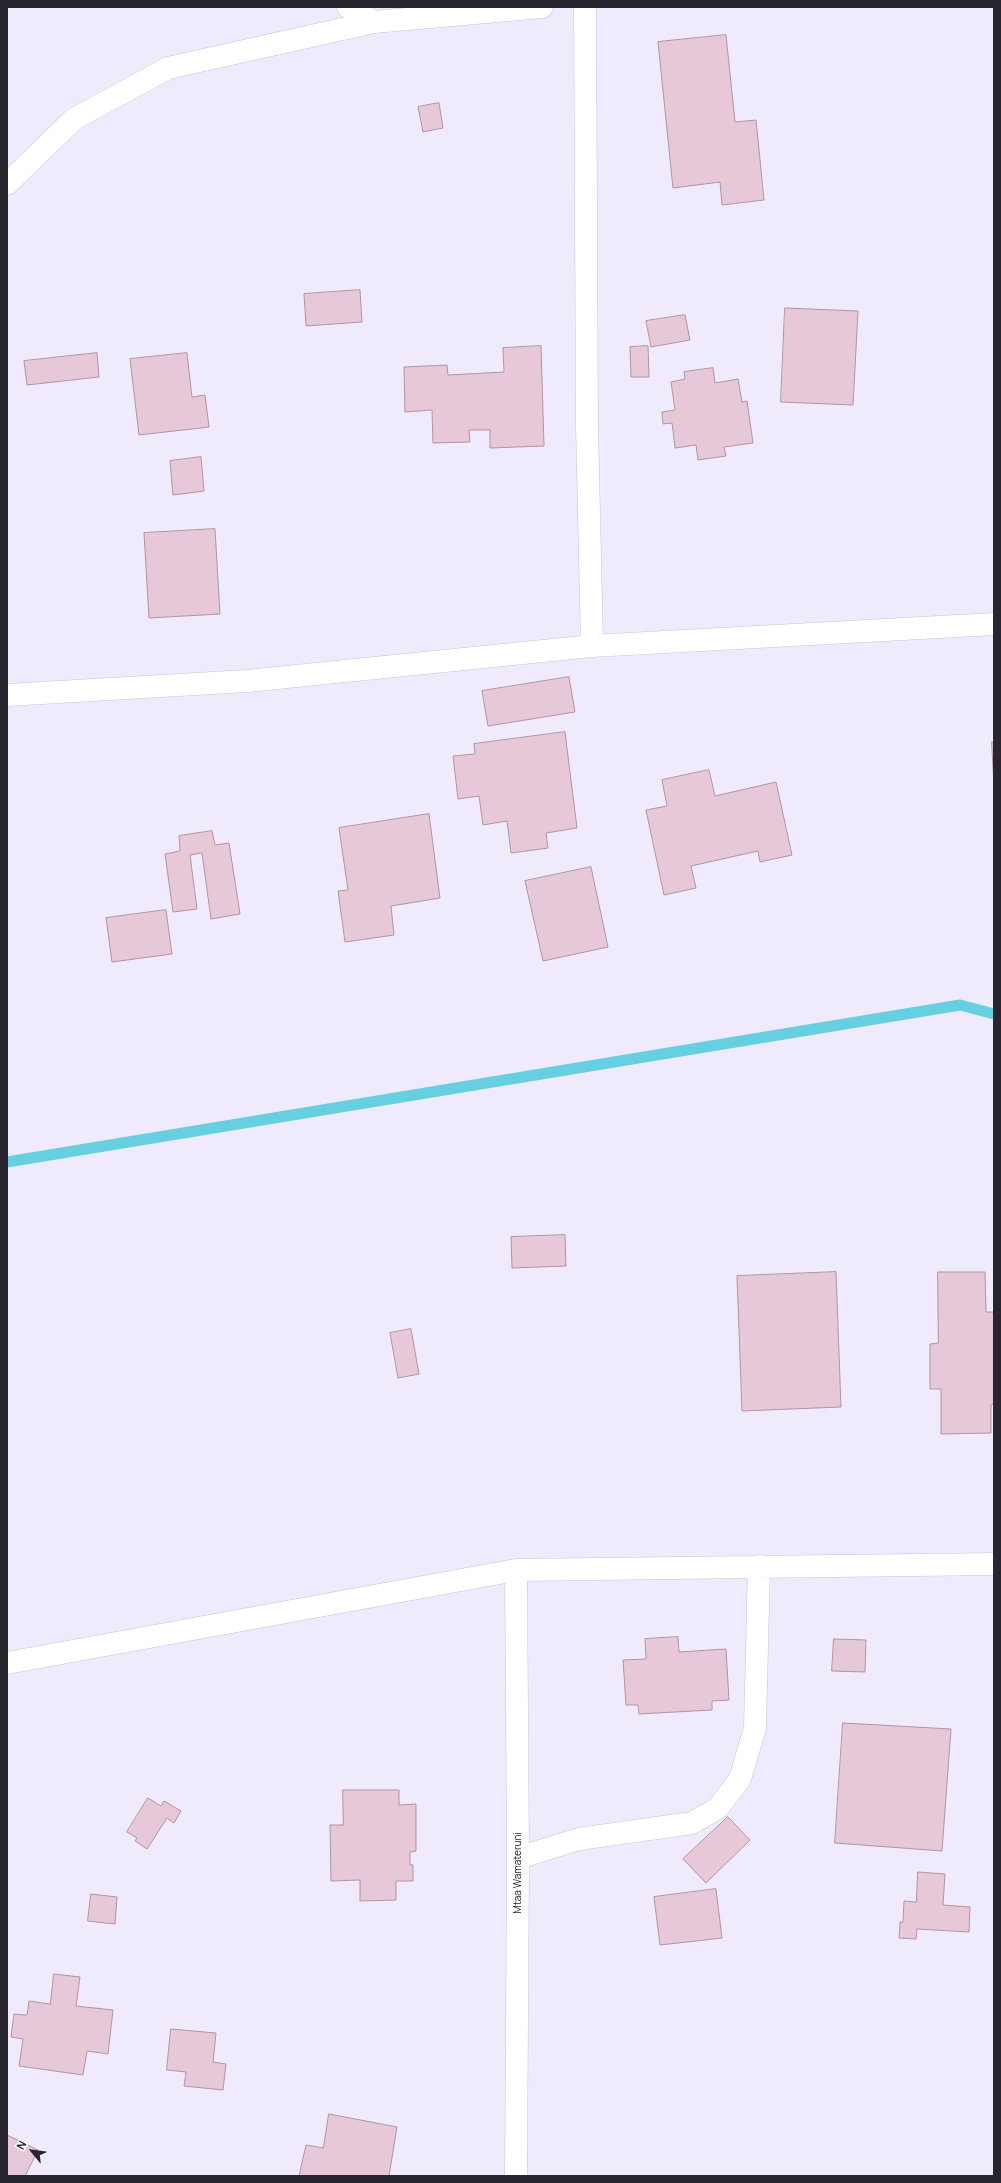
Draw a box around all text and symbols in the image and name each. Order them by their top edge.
street label: Mtaa Wamateruni [512,1832,524,1914]
north arrow [12,2131,52,2171]
text: N [13,2138,30,2152]

